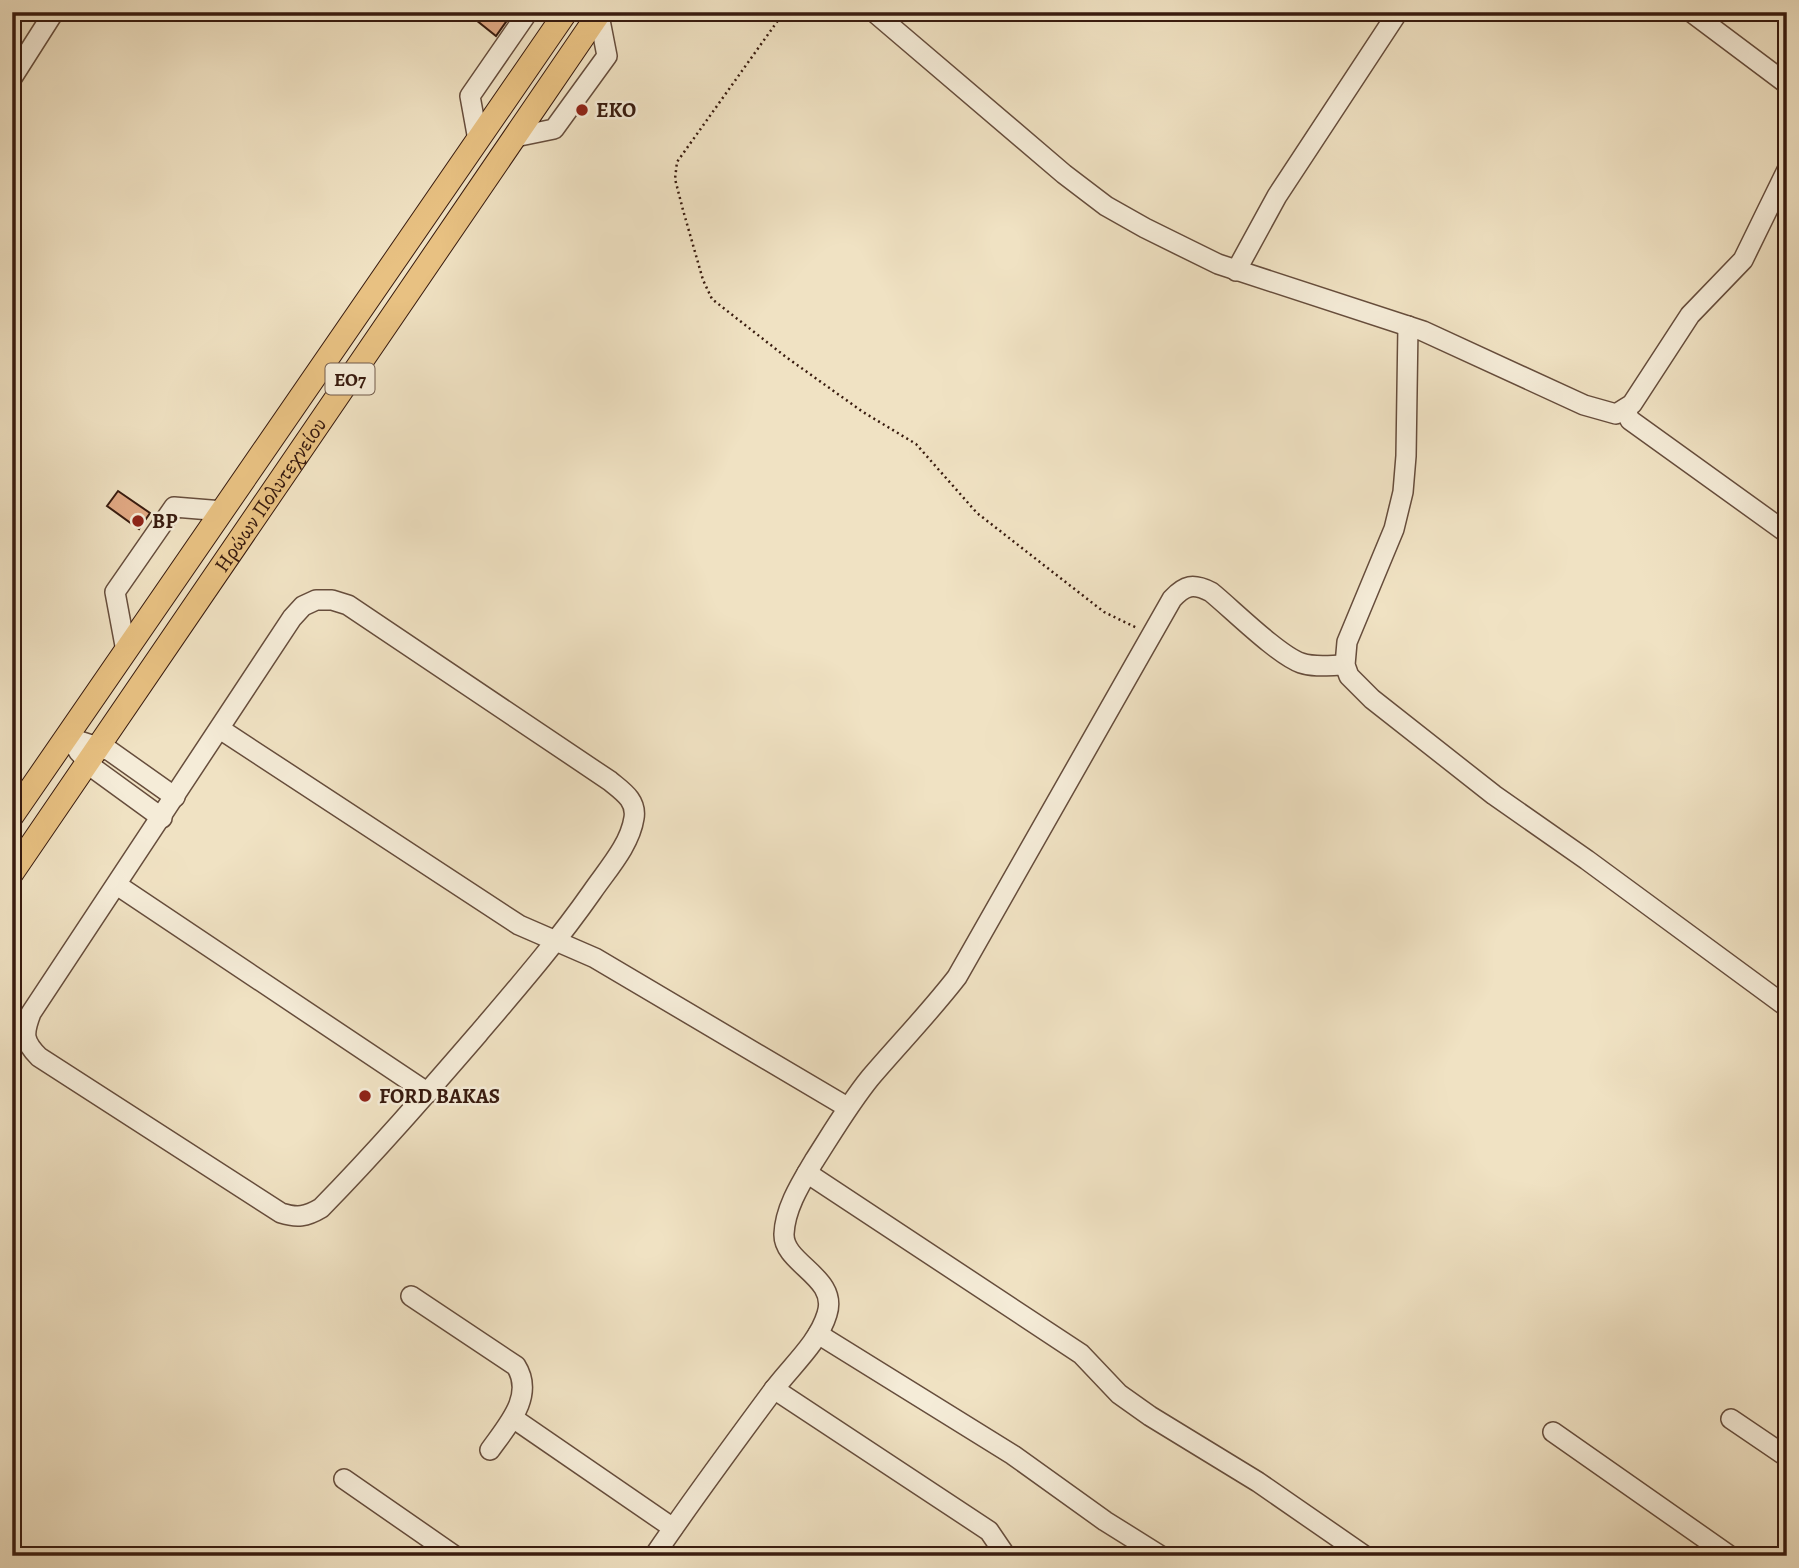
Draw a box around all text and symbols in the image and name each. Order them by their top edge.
place label: EKO [596,96,636,124]
marker: EKO [574,102,590,118]
road number: ΕΟ7 [326,364,374,394]
street label: Ηρώων Πολυτεχνείου [208,412,333,578]
place label: BP [152,507,177,535]
marker: BP [130,513,146,529]
place label: FORD BAKAS [379,1082,500,1110]
marker: FORD BAKAS [357,1088,373,1104]

